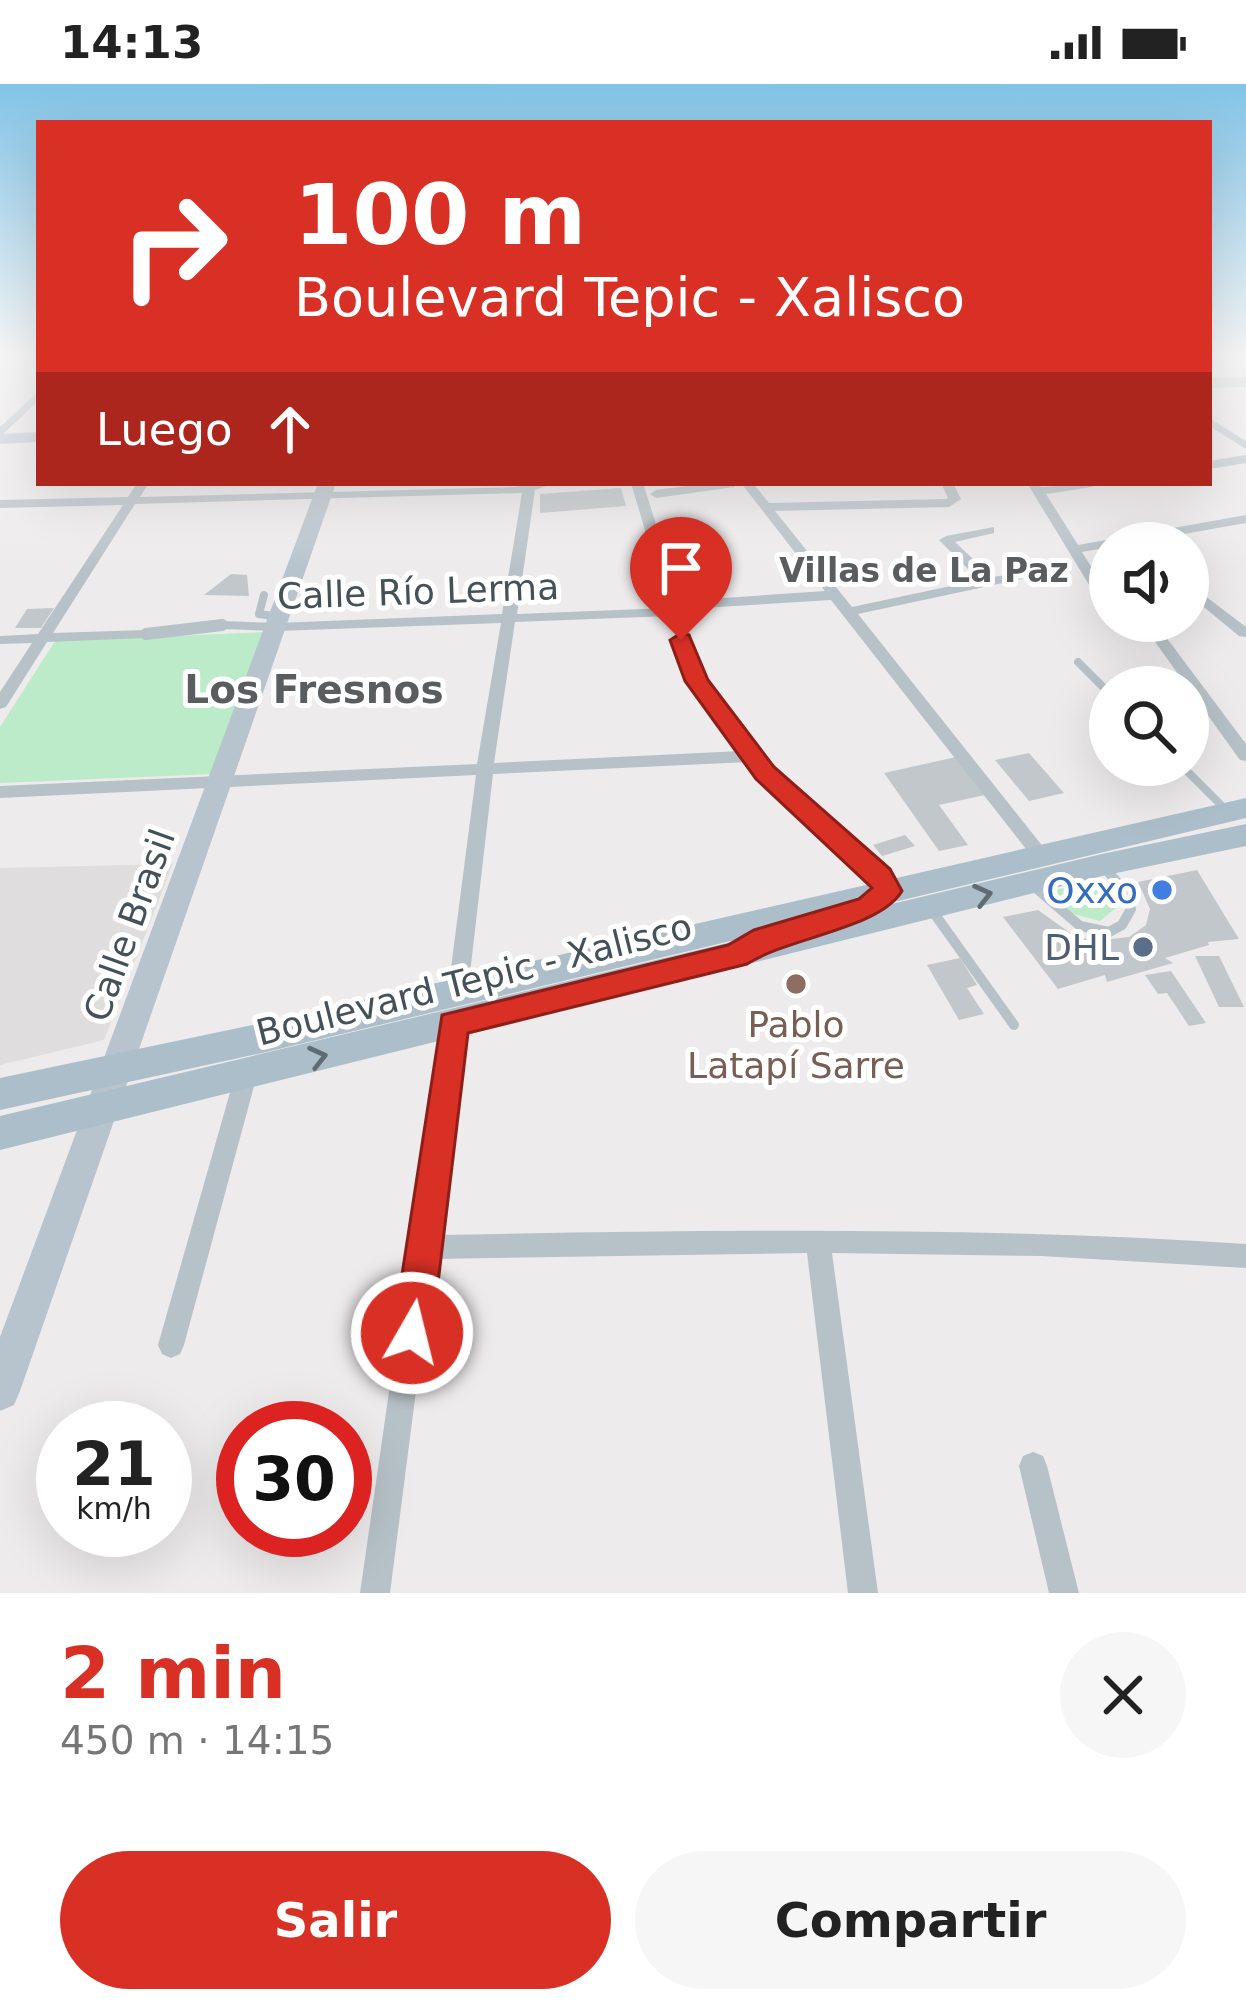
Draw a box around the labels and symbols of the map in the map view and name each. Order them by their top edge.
pin [630,517,732,640]
district label: Villas de La Paz [779,551,1069,590]
street label: Calle Río Lerma [276,566,560,617]
district label: Los Fresnos [184,667,444,712]
street label: Calle Brasil [76,824,183,1027]
place label: Oxxo [1046,870,1138,911]
marker: Oxxo [1149,877,1175,903]
one-way arrow [972,884,992,909]
street label: Boulevard Tepic - Xalisco [252,905,696,1053]
place label: DHL [1044,927,1119,968]
marker: DHL [1130,934,1156,960]
marker: Pablo Latapí Sarre [783,971,809,997]
place label: Pablo Latapí Sarre [687,1004,905,1086]
one-way arrow [308,1046,328,1071]
position arrow [349,1270,475,1396]
speed limit sign: 30 [216,1401,372,1557]

